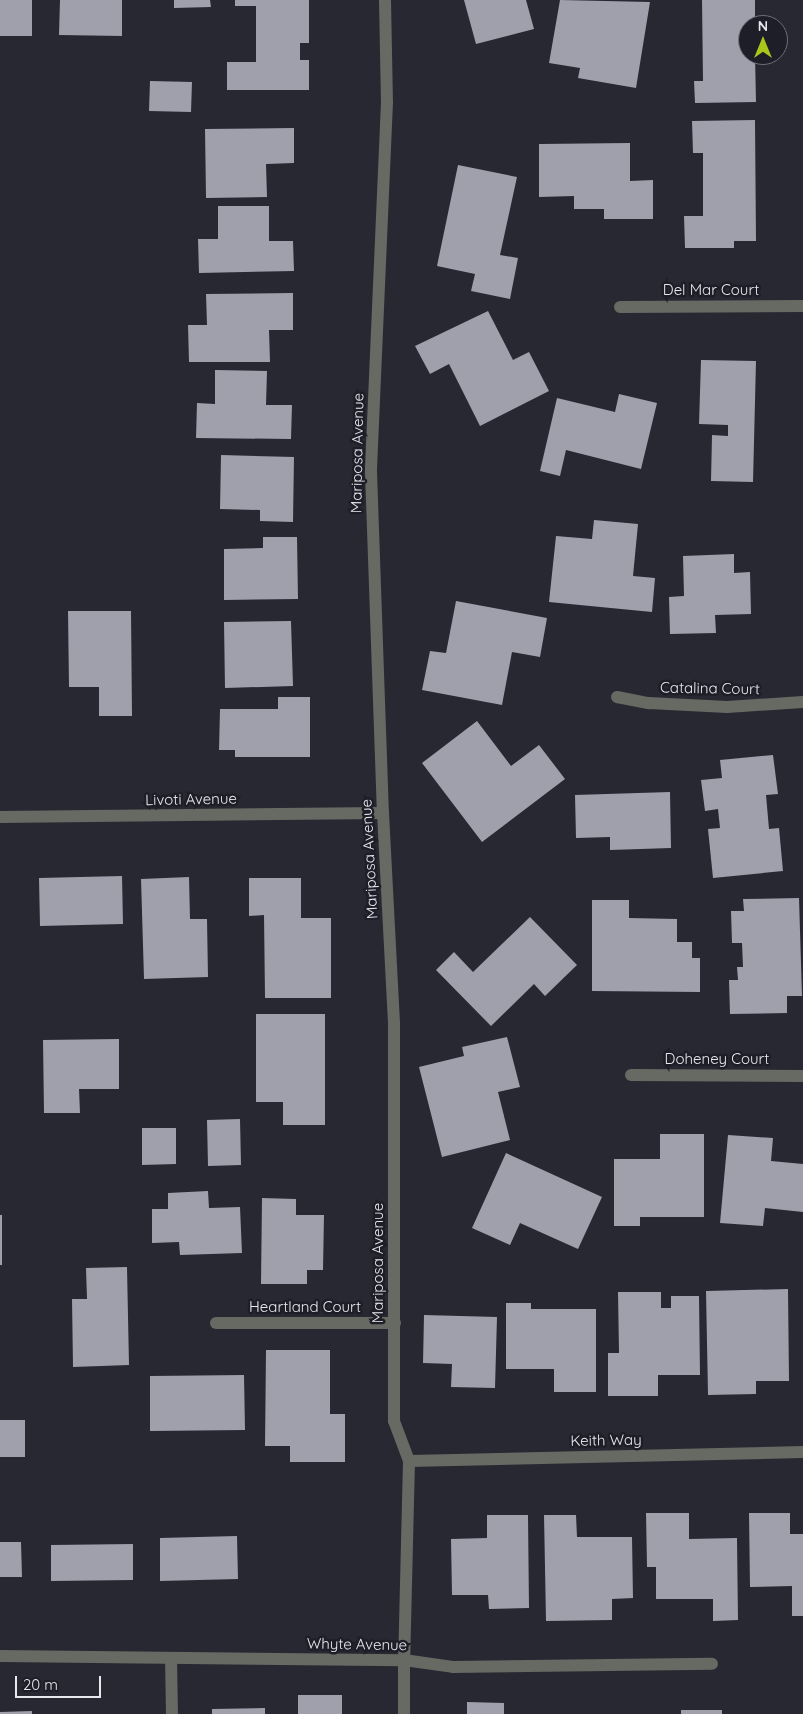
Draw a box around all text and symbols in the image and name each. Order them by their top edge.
north arrow [738,15,788,65]
text: N [758,17,768,35]
street label: Del Mar Court [663,281,759,299]
street label: Mariposa Avenue [347,393,367,513]
street label: Catalina Court [660,678,760,698]
street label: Livoti Avenue [145,789,237,809]
street label: Mariposa Avenue [357,798,381,920]
street label: Doheney Court [665,1050,769,1068]
street label: Mariposa Avenue [369,1203,387,1323]
street label: Heartland Court [249,1298,361,1316]
street label: Keith Way [570,1430,642,1450]
street label: Whyte Avenue [307,1634,407,1654]
scale bar [18,1666,104,1698]
text: 20 m [23,1675,58,1694]

